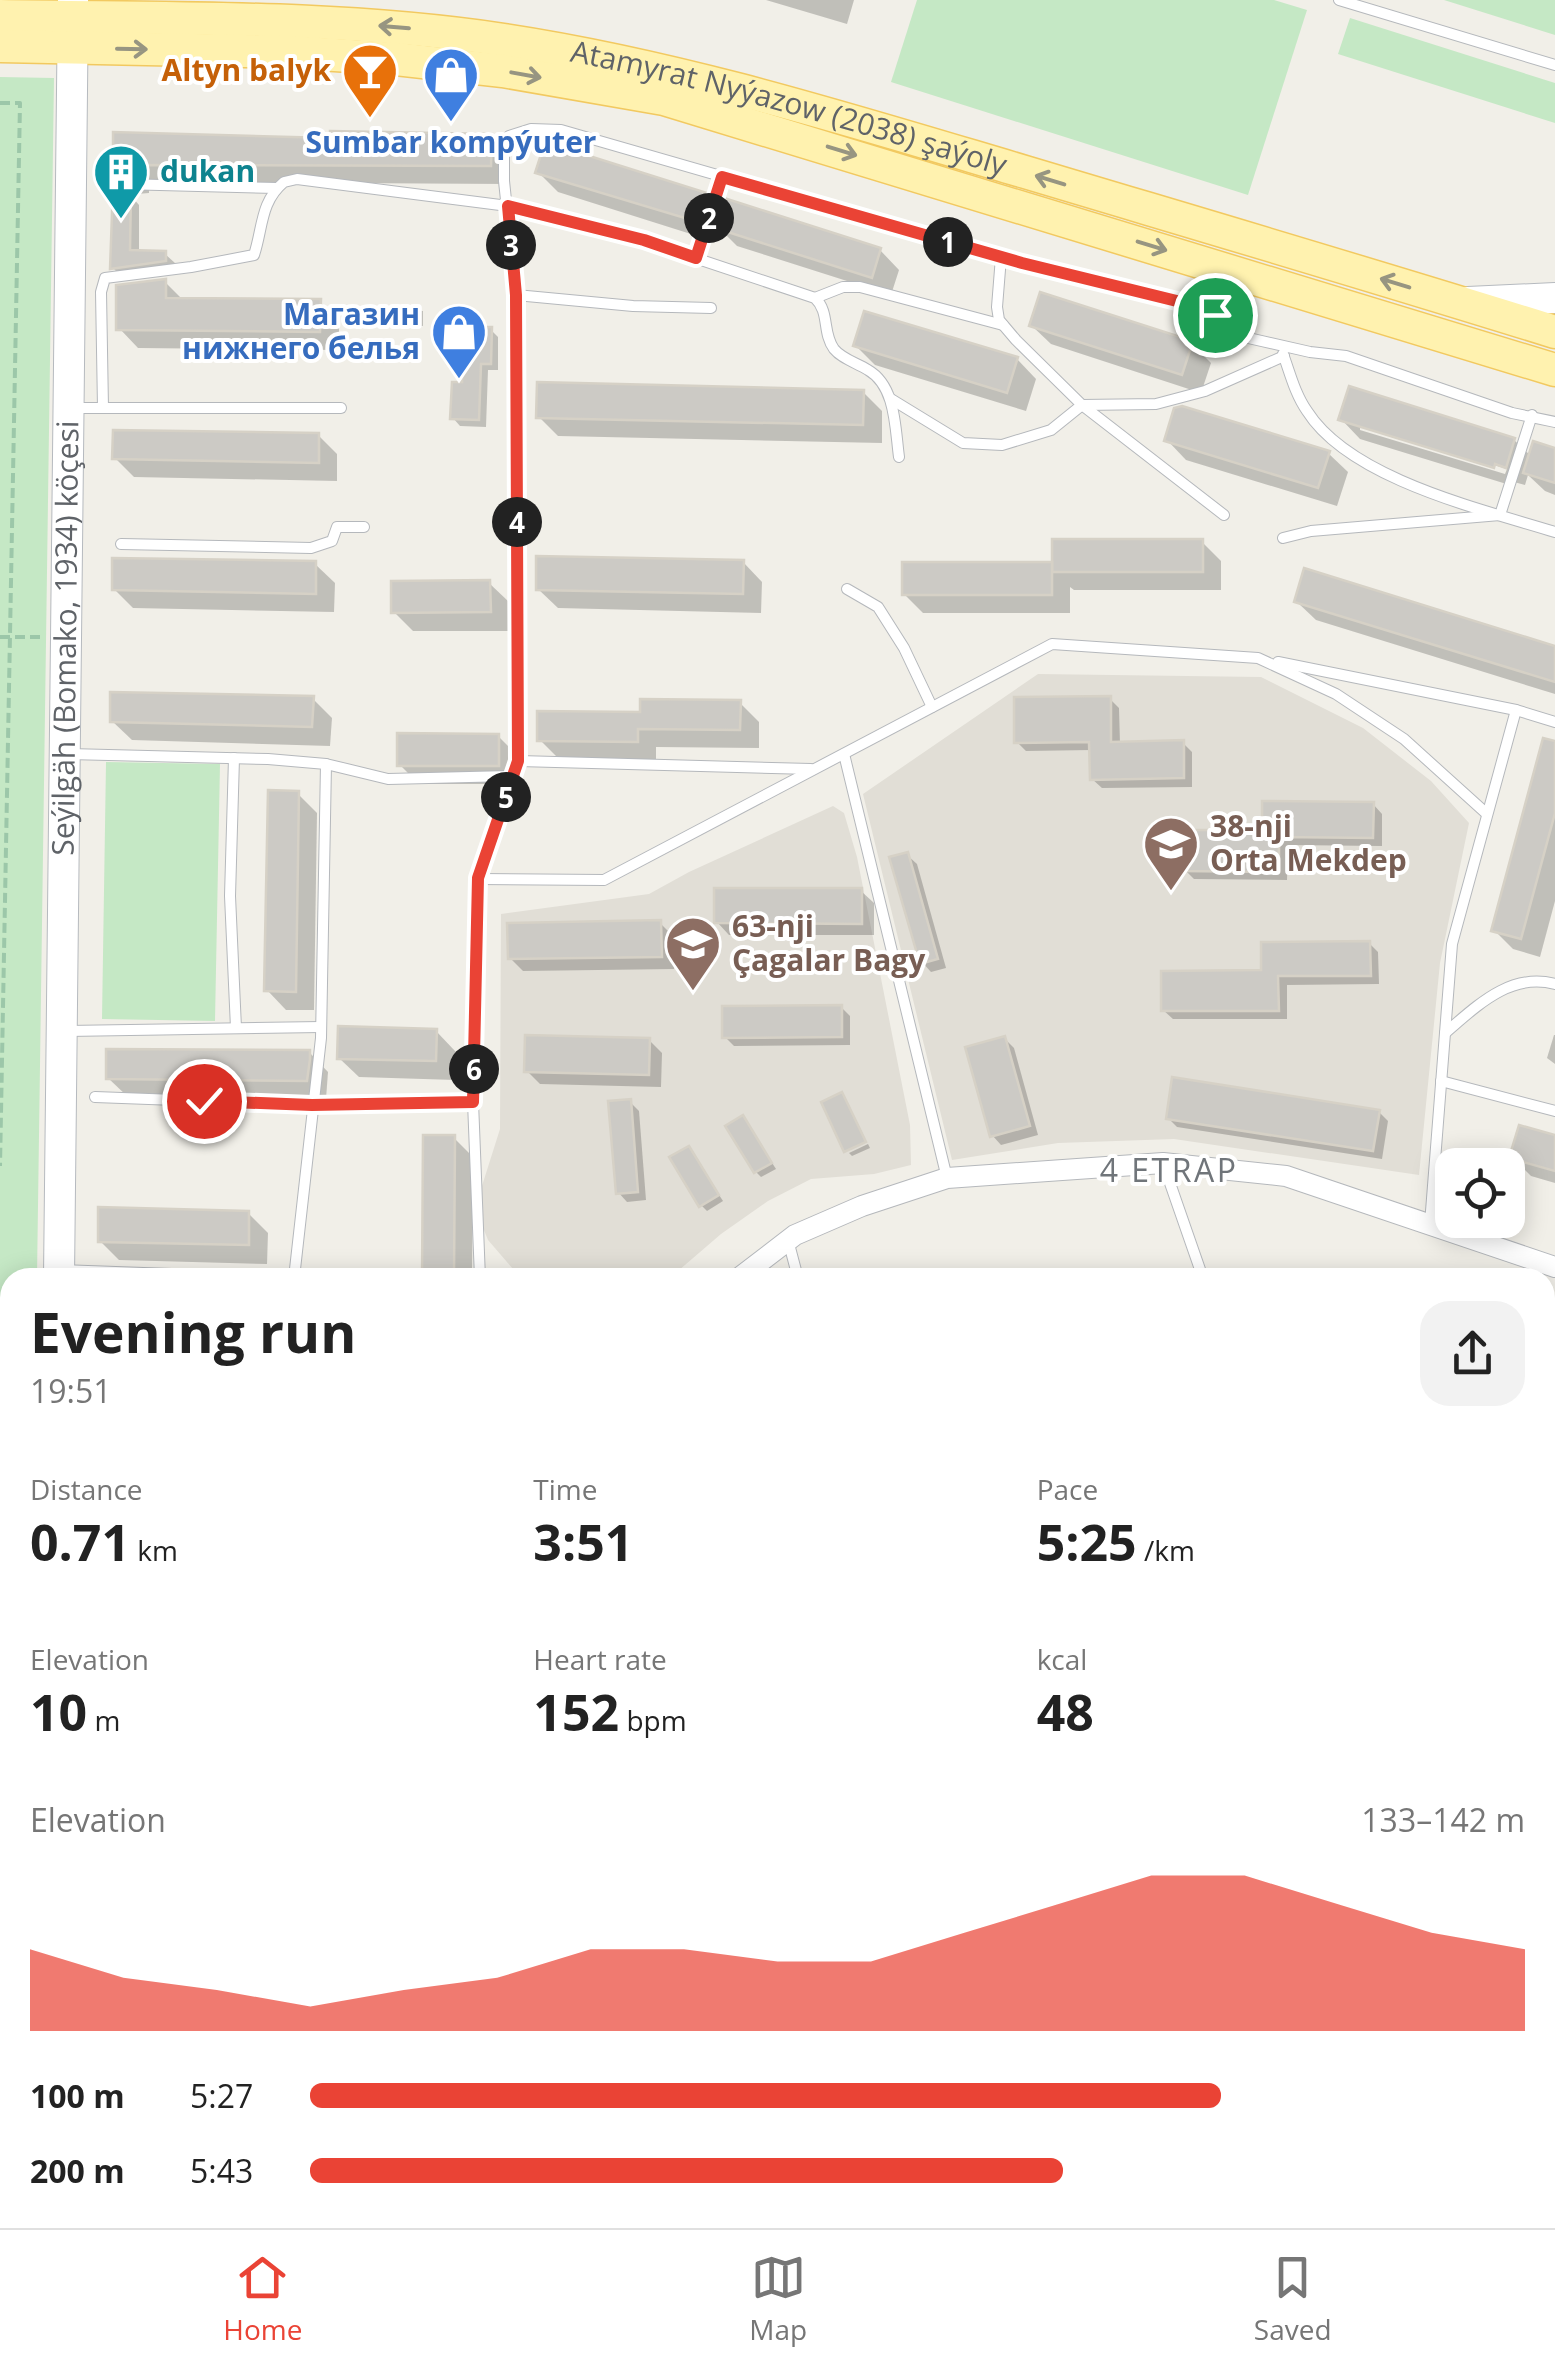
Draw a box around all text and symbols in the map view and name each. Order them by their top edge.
one-way arrow [378,18,411,37]
street label: Atamyrat Nyýazow (2038) şaýoly [567,30,1013,185]
one-way arrow [116,39,148,58]
bar icon: Altyn balyk [340,41,400,120]
shop icon: Sumbar kompýuter [421,45,481,124]
place label: Altyn balyk [162,49,331,90]
one-way arrow [509,66,542,85]
place label: Sumbar kompýuter [306,121,597,162]
building icon: dukan [91,142,151,221]
one-way arrow [825,143,857,161]
place label: dukan [160,150,255,191]
one-way arrow [1035,170,1066,188]
pin: 2 [684,193,734,243]
text: 2 [701,199,717,237]
pin: 1 [923,217,973,267]
pin: 3 [486,220,536,270]
text: 1 [940,223,956,261]
text: 3 [503,226,519,264]
one-way arrow [1136,238,1168,256]
pin [1173,273,1258,358]
one-way arrow [1380,273,1411,291]
icon: arrive [1188,288,1243,343]
place label: Магазин нижнего белья [182,293,420,368]
shop icon: Магазин нижнего белья [429,302,489,381]
street label: Seýilgäh (Bomako, 1934) köçesi [42,420,87,856]
pin: 4 [492,497,542,547]
text: 4 [509,503,525,541]
pin: 5 [481,772,531,822]
text: 5 [498,778,514,816]
place label: 38-nji Orta Mekdep [1210,805,1407,880]
school or university icon: 38-nji Orta Mekdep [1141,814,1201,893]
place label: 63-nji Çagalar Bagy [732,905,926,980]
school or university icon: 63-nji Çagalar Bagy [663,914,723,993]
pin: 6 [449,1044,499,1094]
text: 6 [466,1050,482,1088]
pin [162,1059,247,1144]
icon: check [177,1074,232,1129]
district label: 4 ETRAP [1100,1148,1238,1191]
map controls [1435,1148,1525,1238]
button: locate [1435,1148,1525,1238]
text: Evening run [30,1294,356,1369]
button: share [1420,1301,1525,1406]
text: 19:51 [30,1369,112,1412]
text: Distance [30,1470,143,1508]
text: Time [533,1470,597,1508]
text: Pace [1037,1470,1098,1508]
text: 0.71 [30,1508,130,1576]
text: 3:51 [533,1508,633,1576]
text: 5:25 [1037,1508,1137,1576]
text: km [130,1531,178,1569]
text: /km [1137,1531,1195,1569]
text: Elevation [30,1640,149,1678]
text: Heart rate [533,1640,667,1678]
text: kcal [1037,1640,1087,1678]
text: 10 [30,1678,87,1746]
text: 152 [533,1678,619,1746]
text: 48 [1037,1678,1094,1746]
text: m [87,1701,120,1739]
text: bpm [619,1701,687,1739]
text: Elevation [30,1798,166,1841]
text: 133–142 m [1361,1798,1525,1841]
text: 100 m [30,2074,125,2117]
text: 5:27 [190,2074,253,2117]
text: 200 m [30,2149,125,2192]
text: 5:43 [190,2149,253,2192]
tab: Home [223,2250,303,2348]
tab: Map [749,2250,807,2348]
tab: Saved [1254,2250,1332,2348]

